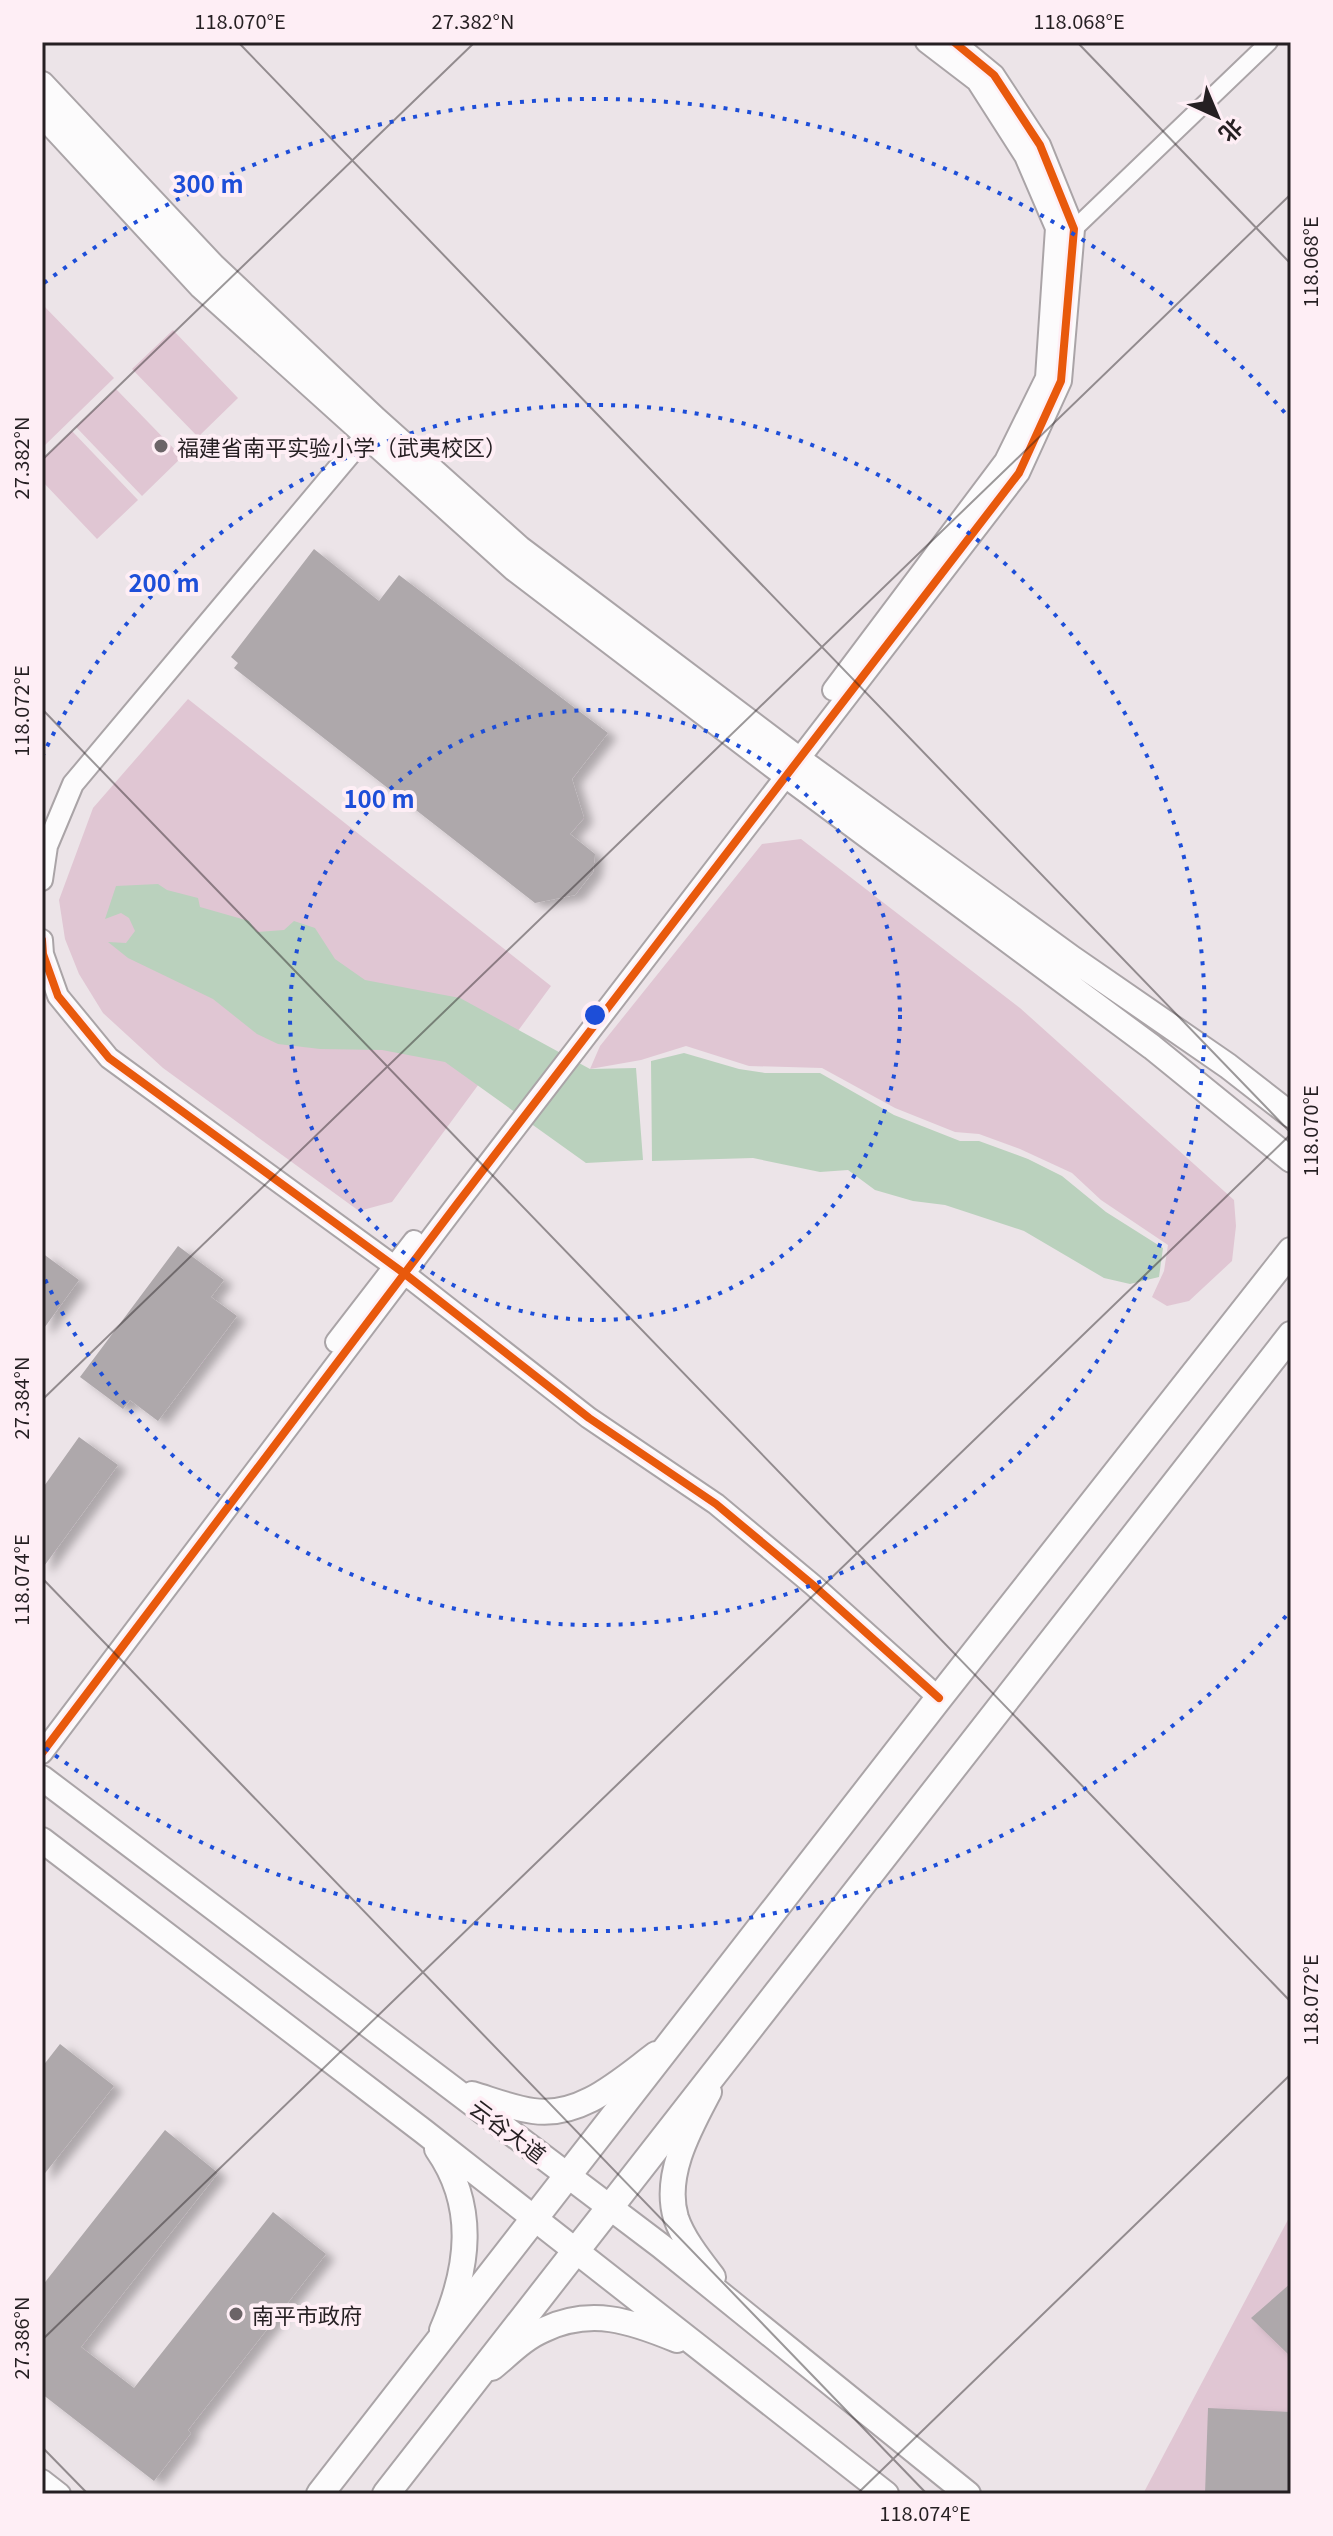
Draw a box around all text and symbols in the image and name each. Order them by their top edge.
text: 118.070°E [194,6,286,35]
text: 27.382°N [432,6,514,35]
text: 118.068°E [1033,6,1125,35]
north arrow [1177,76,1257,156]
text: 北 [1213,113,1251,151]
text: 300 m [172,165,244,200]
text: 118.068°E [1295,216,1324,308]
text: 27.382°N [6,417,35,499]
place label: 福建省南平实验小学（武夷校区） [177,430,507,462]
marker: 福建省南平实验小学（武夷校区） [152,437,170,455]
text: 200 m [128,564,200,599]
text: 118.072°E [6,665,35,757]
text: 100 m [343,780,415,815]
centre of rings [581,1001,609,1029]
text: 118.070°E [1295,1085,1324,1177]
text: 27.384°N [6,1357,35,1439]
text: 118.074°E [6,1534,35,1626]
text: 118.072°E [1295,1954,1324,2046]
street label: 云谷大道 [464,2091,554,2169]
text: 27.386°N [6,2297,35,2379]
place label: 南平市政府 [252,2298,362,2330]
marker: 南平市政府 [227,2305,245,2323]
text: 118.074°E [879,2498,971,2527]

